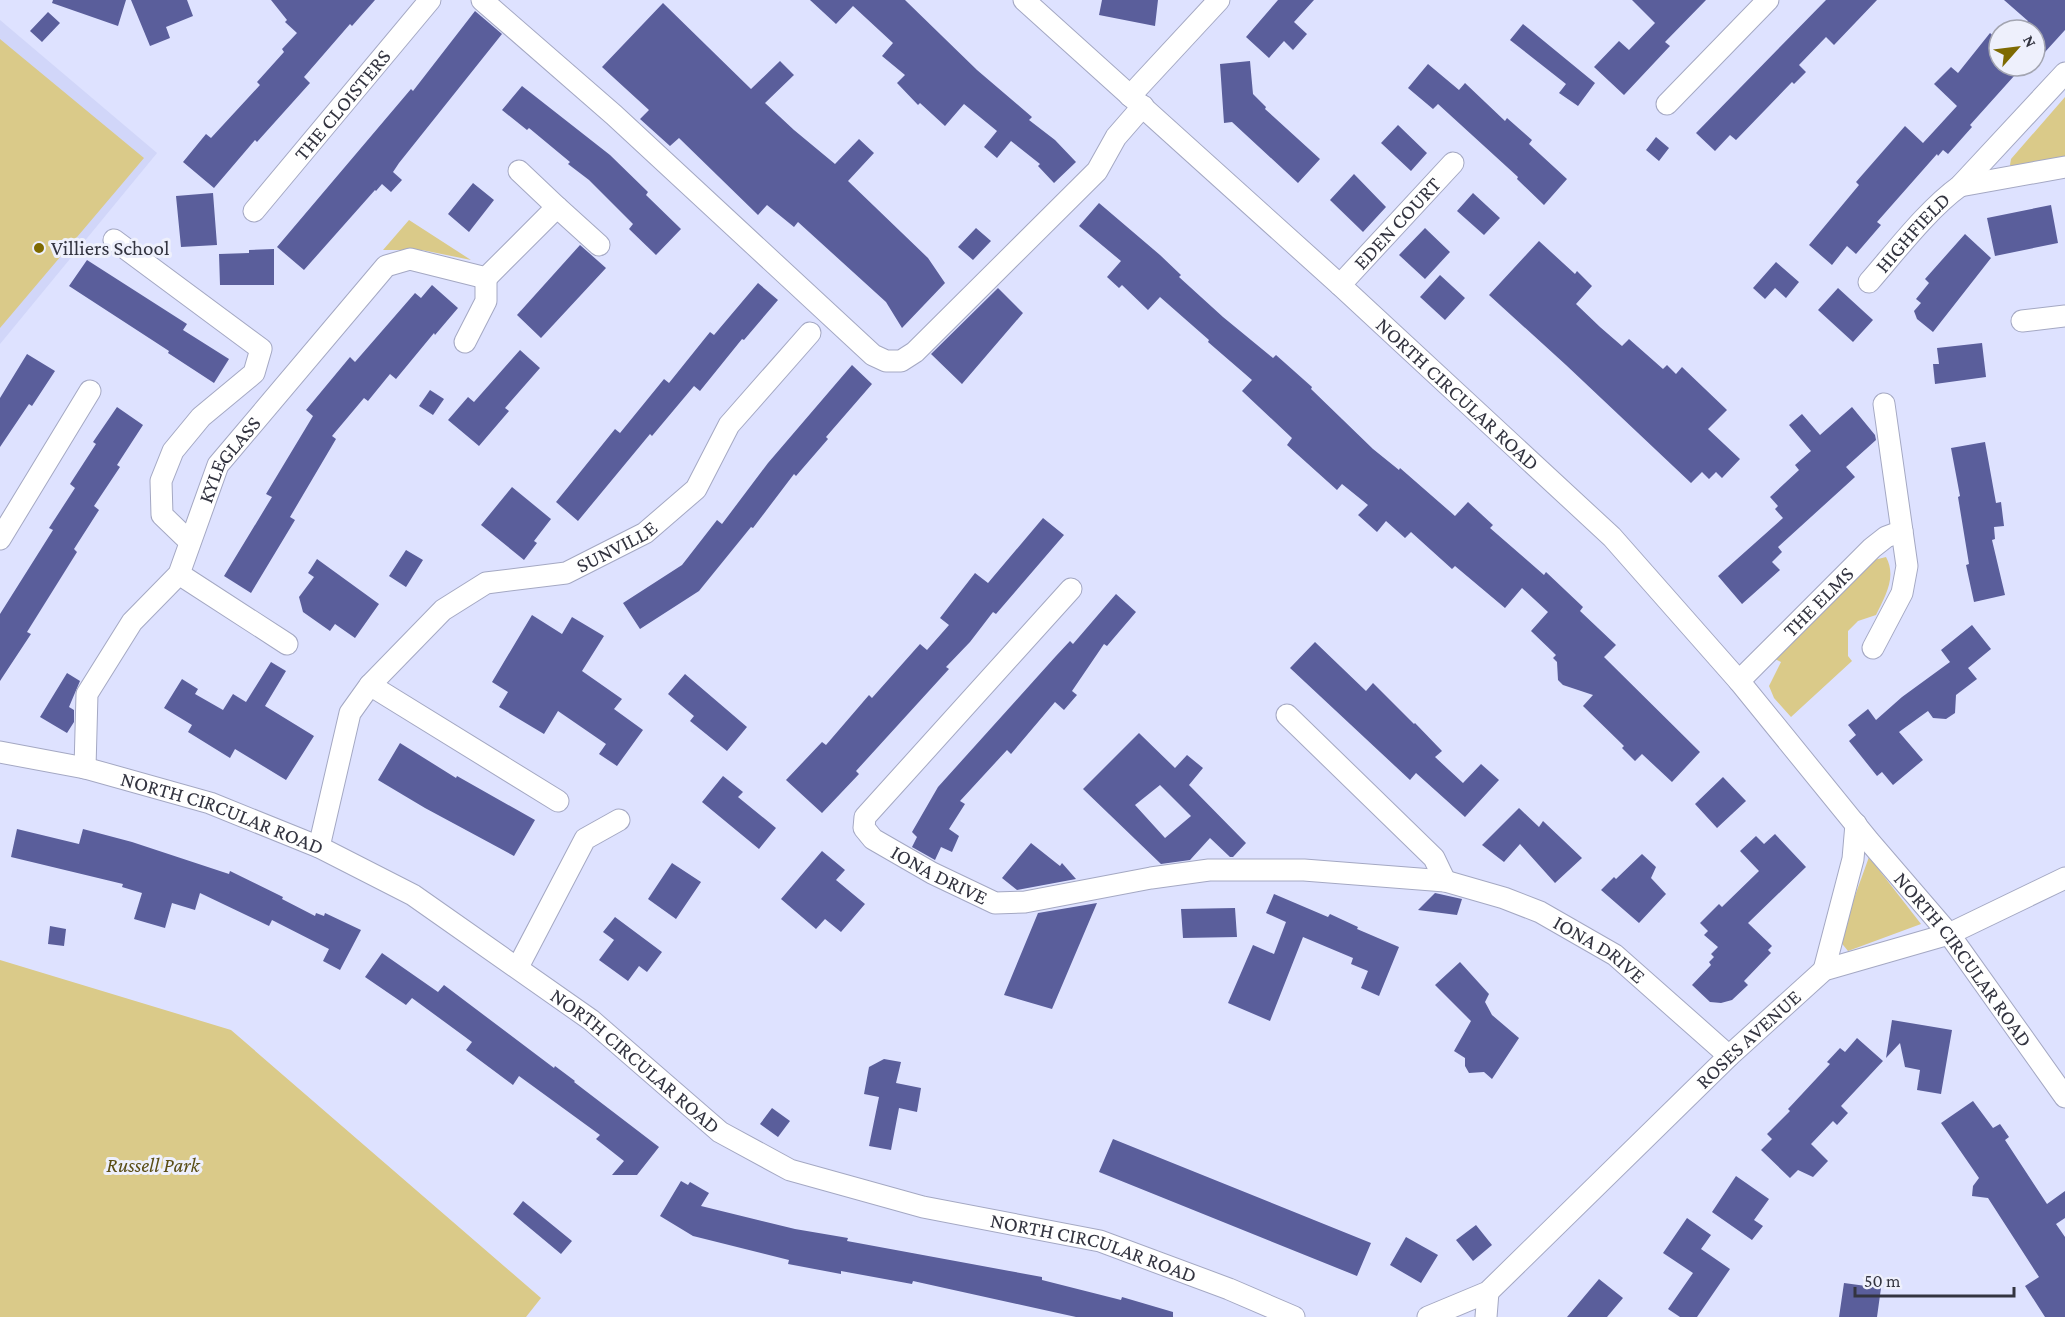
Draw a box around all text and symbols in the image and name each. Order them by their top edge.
north arrow [1987,18,2047,78]
text: N [2020,32,2040,50]
street label: THE CLOISTERS [289,44,396,166]
street label: EDEN COURT [1348,172,1446,275]
street label: HIGHFIELD [1870,187,1955,278]
place label: Villiers School [51,236,169,260]
marker: Villiers School [32,241,46,255]
street label: NORTH CIRCULAR ROAD [1371,313,1544,475]
street label: KYLEGLASS [193,411,266,506]
street label: SUNVILLE [572,516,662,578]
street label: THE ELMS [1778,561,1859,642]
street label: NORTH CIRCULAR ROAD [118,767,327,860]
street label: IONA DRIVE [887,840,991,910]
street label: NORTH CIRCULAR ROAD [1889,867,2037,1052]
street label: IONA DRIVE [1549,910,1650,988]
street label: NORTH CIRCULAR ROAD [546,983,725,1139]
street label: ROSES AVENUE [1691,985,1806,1094]
park label: Russell Park [106,1153,201,1177]
street label: NORTH CIRCULAR ROAD [988,1208,1200,1288]
scale bar [1855,1260,2014,1298]
text: 50 m [1864,1271,1901,1291]

